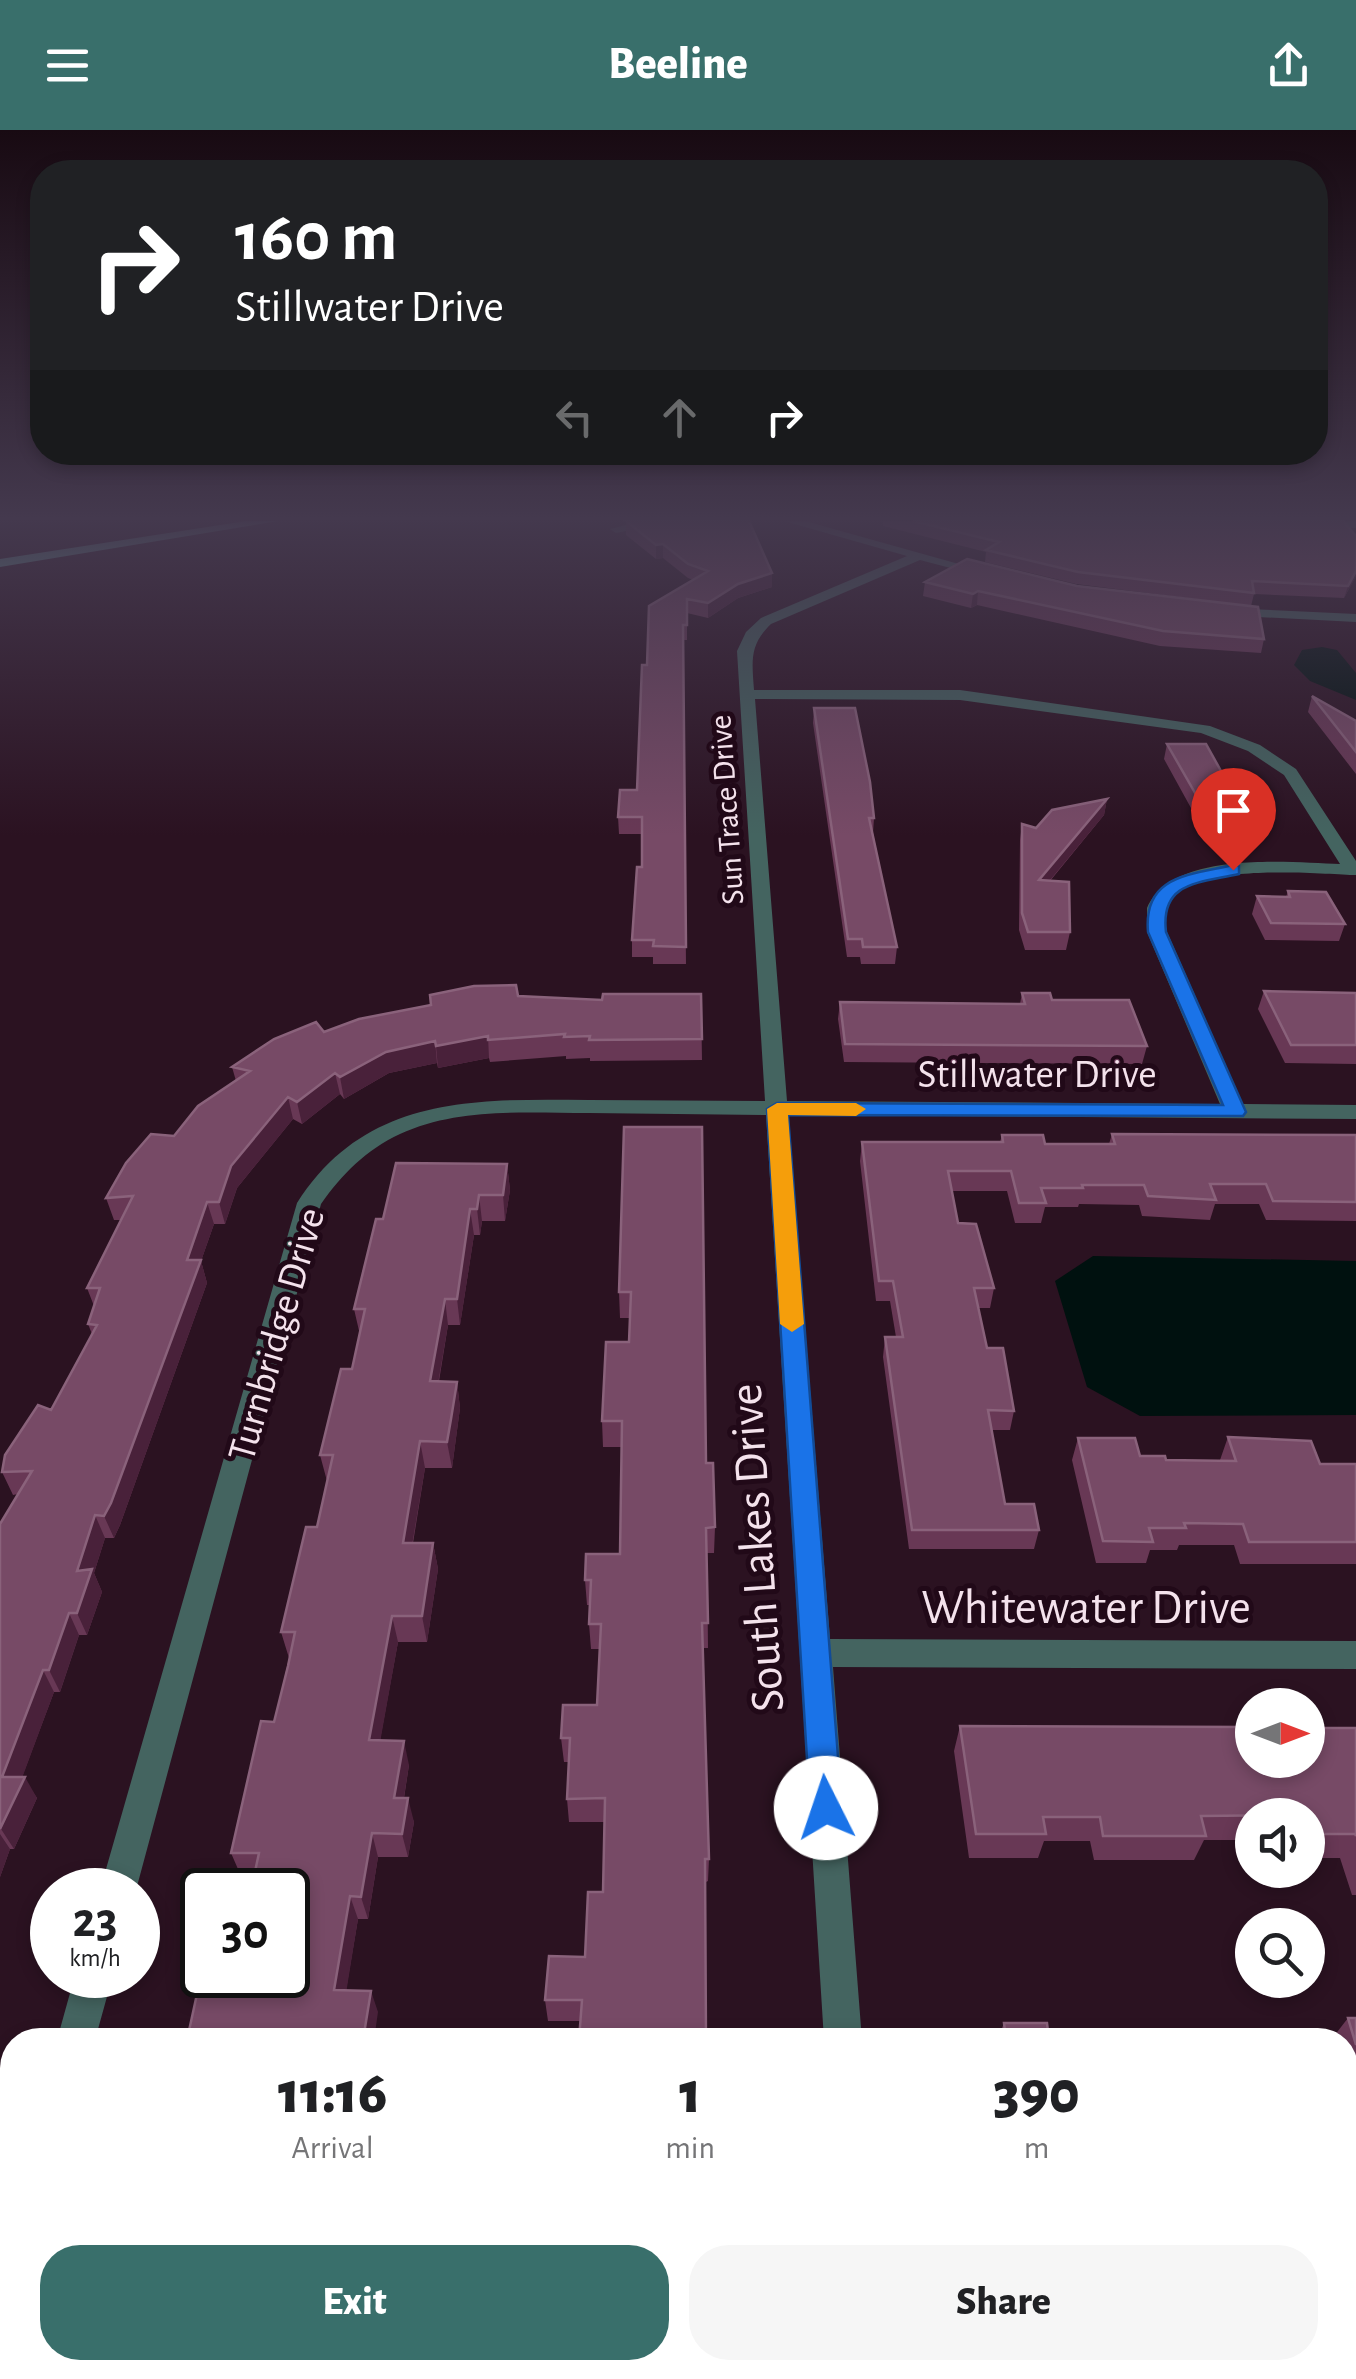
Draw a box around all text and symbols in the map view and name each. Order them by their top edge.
icon: menu [40,38,95,93]
icon: share [1261,38,1316,93]
text: Beeline [608,42,748,87]
icon: right [70,200,200,330]
text: 160 m [235,203,398,273]
text: Stillwater Drive [235,285,504,330]
icon: left [547,390,602,445]
icon: ahead [652,390,707,445]
icon: right [757,390,812,445]
street label: Sun Trace Drive [704,714,750,906]
pin [1191,768,1276,871]
icon: arrive [1206,783,1261,838]
street label: Stillwater Drive [917,1055,1157,1095]
street label: Turnbridge Drive [222,1203,332,1466]
street label: South Lakes Drive [723,1382,793,1713]
street label: Whitewater Drive [921,1585,1251,1633]
north arrow [1235,1688,1325,1778]
map controls [1235,1688,1325,1998]
position arrow [774,1756,878,1860]
button: sound [1235,1798,1325,1888]
speed limit sign: 30 [180,1868,310,1998]
text: 23 [72,1896,118,1946]
button: search [1235,1908,1325,1998]
text: km/h [69,1946,121,1971]
text: 11:16 [278,2064,387,2124]
text: 1 [679,2064,701,2124]
text: 390 [993,2064,1080,2124]
text: Arrival [291,2132,374,2164]
text: min [665,2132,715,2164]
text: m [1024,2132,1049,2164]
button: Exit [40,2245,669,2360]
button: Share [689,2245,1318,2360]

